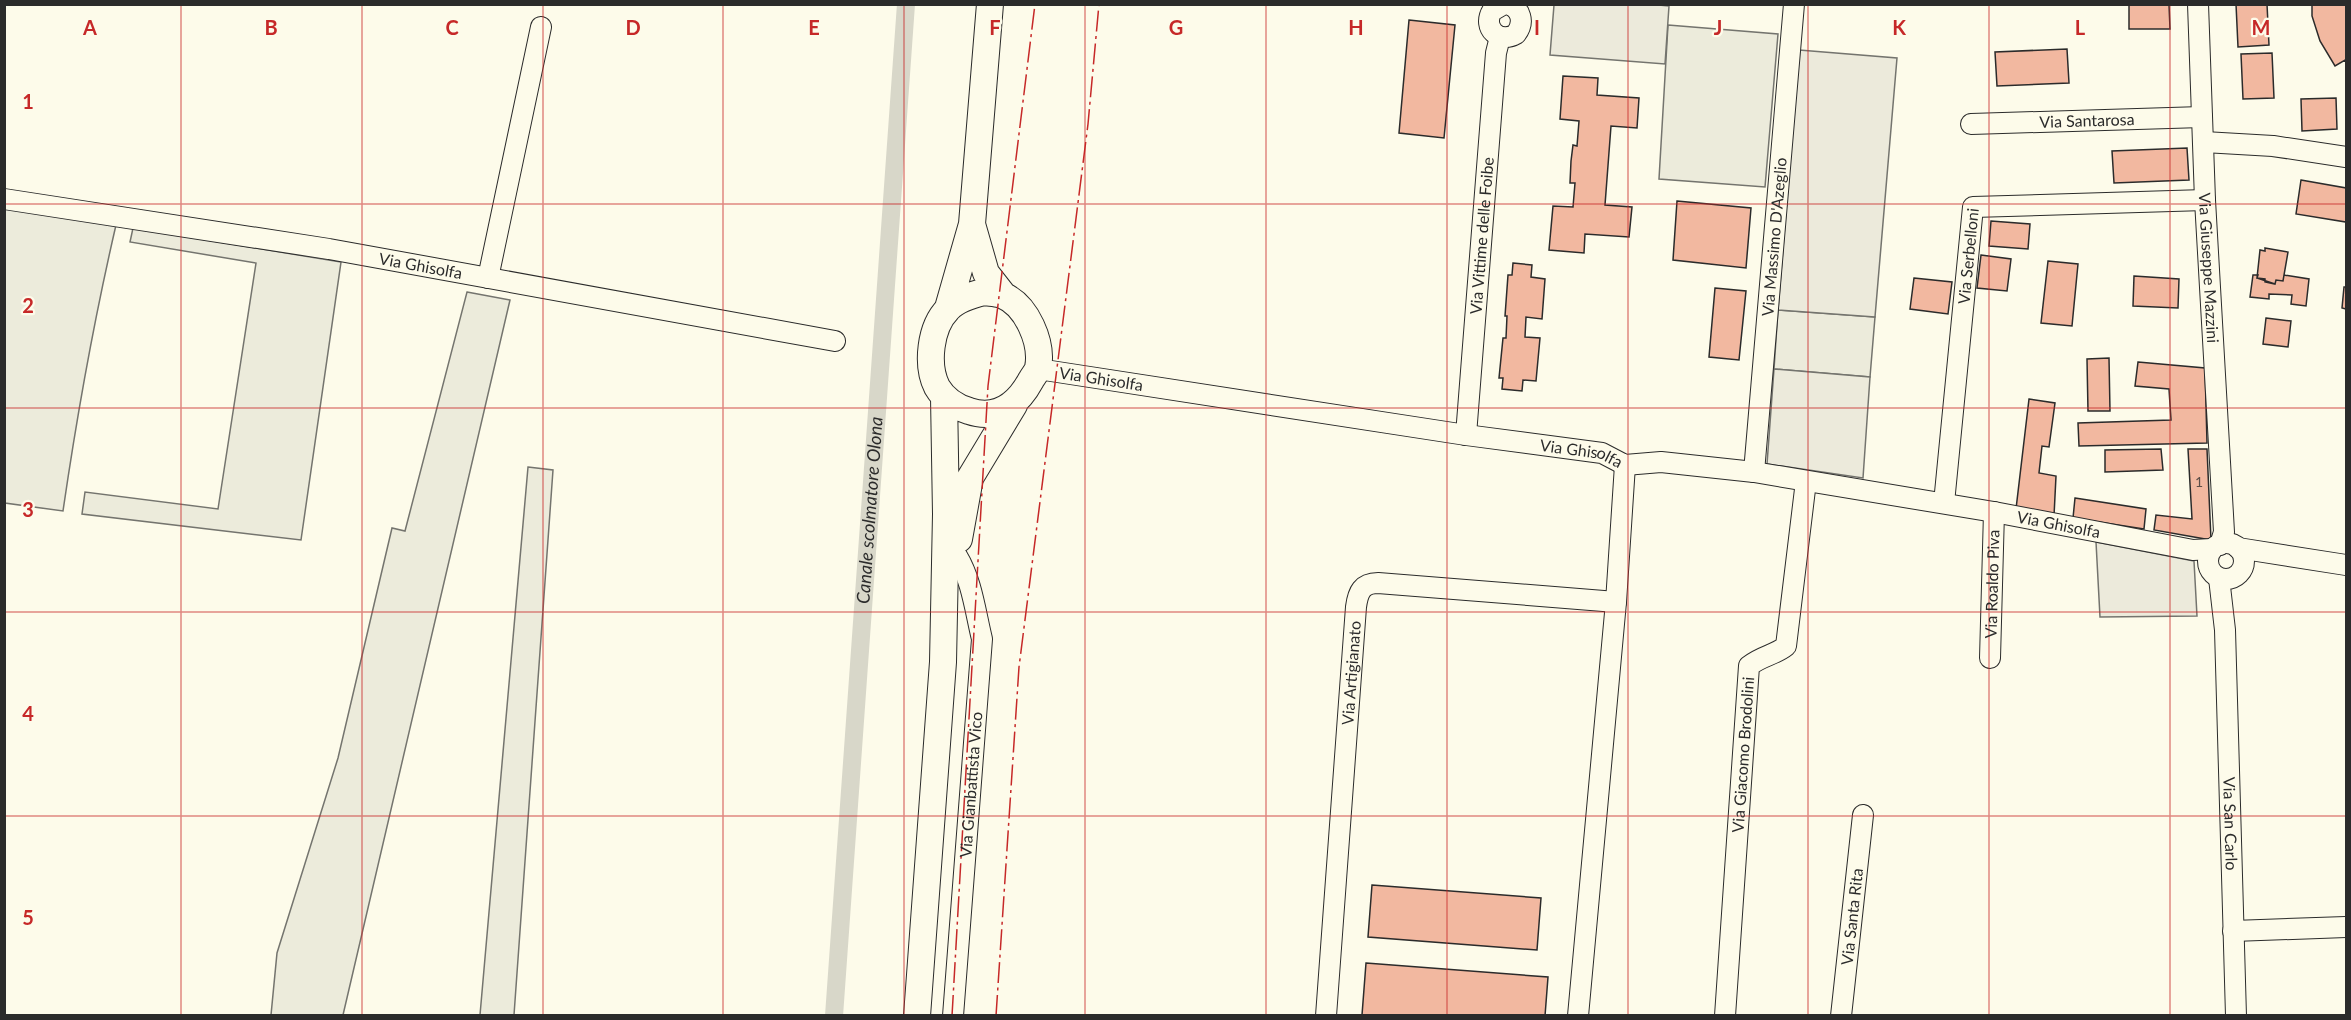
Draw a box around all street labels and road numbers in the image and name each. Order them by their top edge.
street label: Via Santarosa [2039,109,2135,131]
street label: Via Vittime delle Foibe [1466,156,1497,315]
street label: Via Massimo D'Azeglio [1757,157,1790,317]
street label: Via Giuseppe Mazzini [2196,192,2223,344]
street label: Via Serbelloni [1954,207,1982,305]
street label: Via Ghisolfa [378,248,464,282]
street label: Via Ghisolfa [1058,362,1145,394]
street label: Via Ghisolfa [1539,435,1626,471]
street label: Via Ghisolfa [2016,507,2102,541]
street label: Via Roaldo Piva [1981,529,2003,639]
street label: Via Artigianato [1337,620,1364,726]
street label: Via Giacomo Brodolini [1728,676,1757,833]
street label: Via Gianbattista Vico [955,711,985,858]
street label: Via San Carlo [2220,776,2242,871]
street label: Via Santa Rita [1837,867,1866,966]

